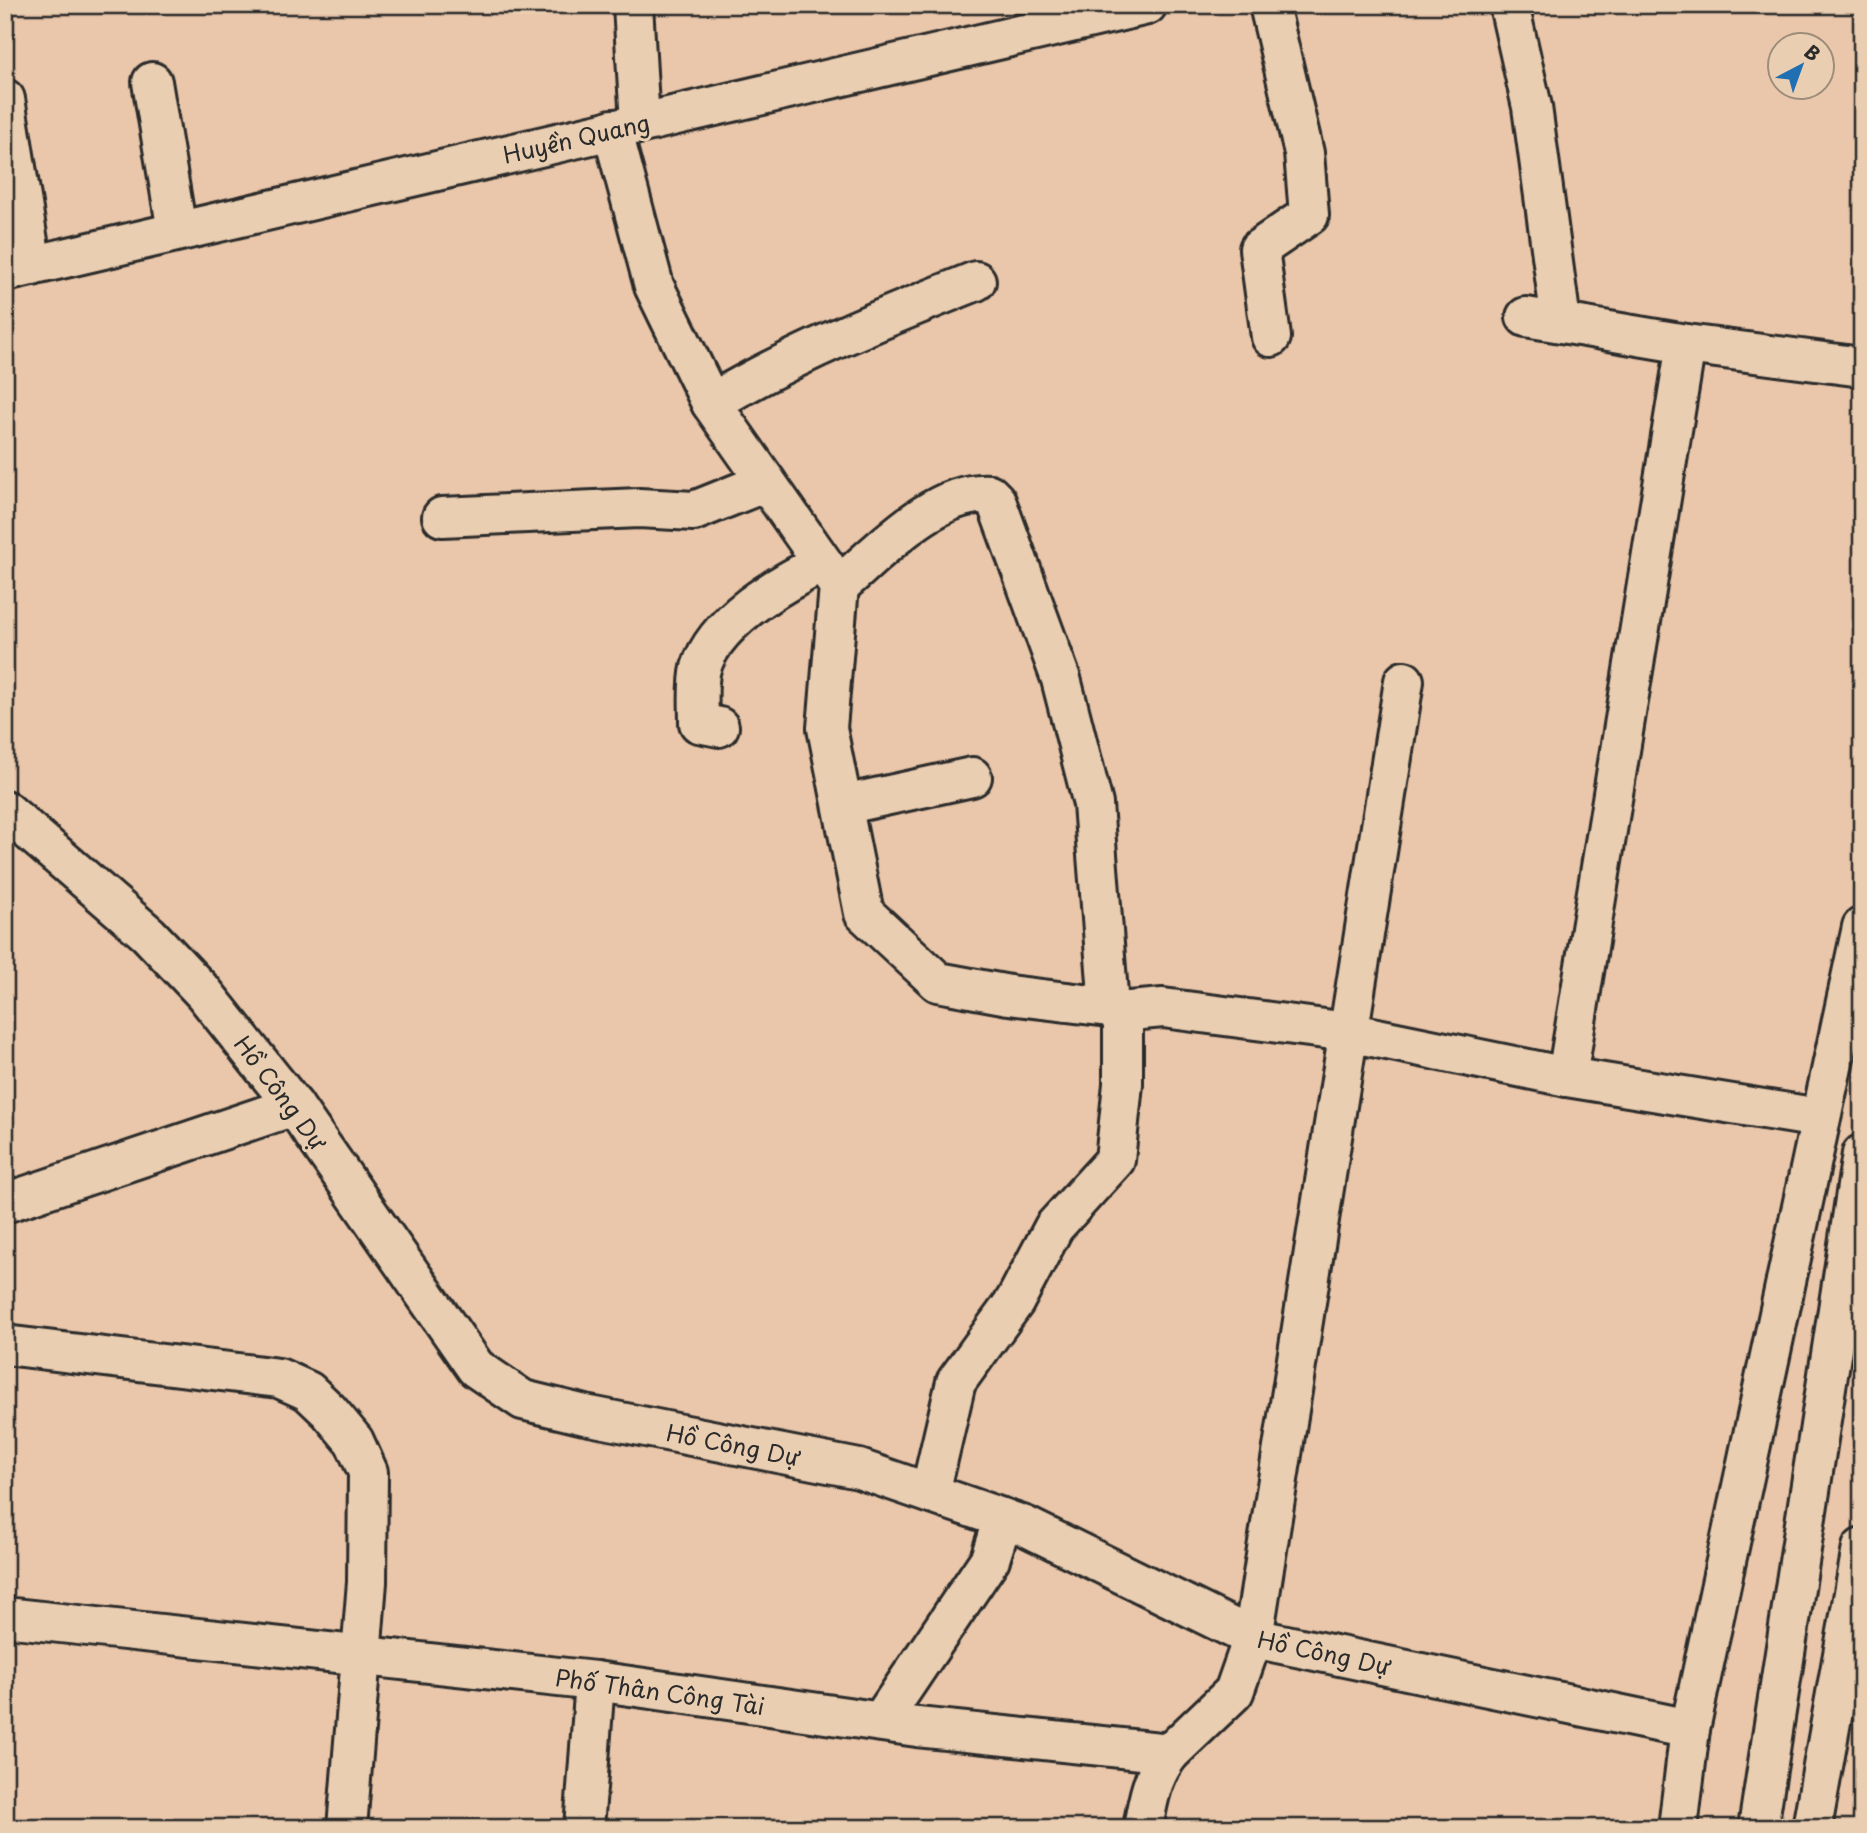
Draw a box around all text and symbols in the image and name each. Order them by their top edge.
north arrow [1766,32,1836,102]
text: B [1799,38,1827,67]
street label: Huyền Quang [499,104,653,172]
street label: Hồ Công Dự [226,1028,337,1158]
street label: Hồ Công Dự [663,1414,804,1474]
street label: Hồ Công Dự [1254,1621,1396,1684]
street label: Phố Thân Công Tài [553,1659,767,1723]

